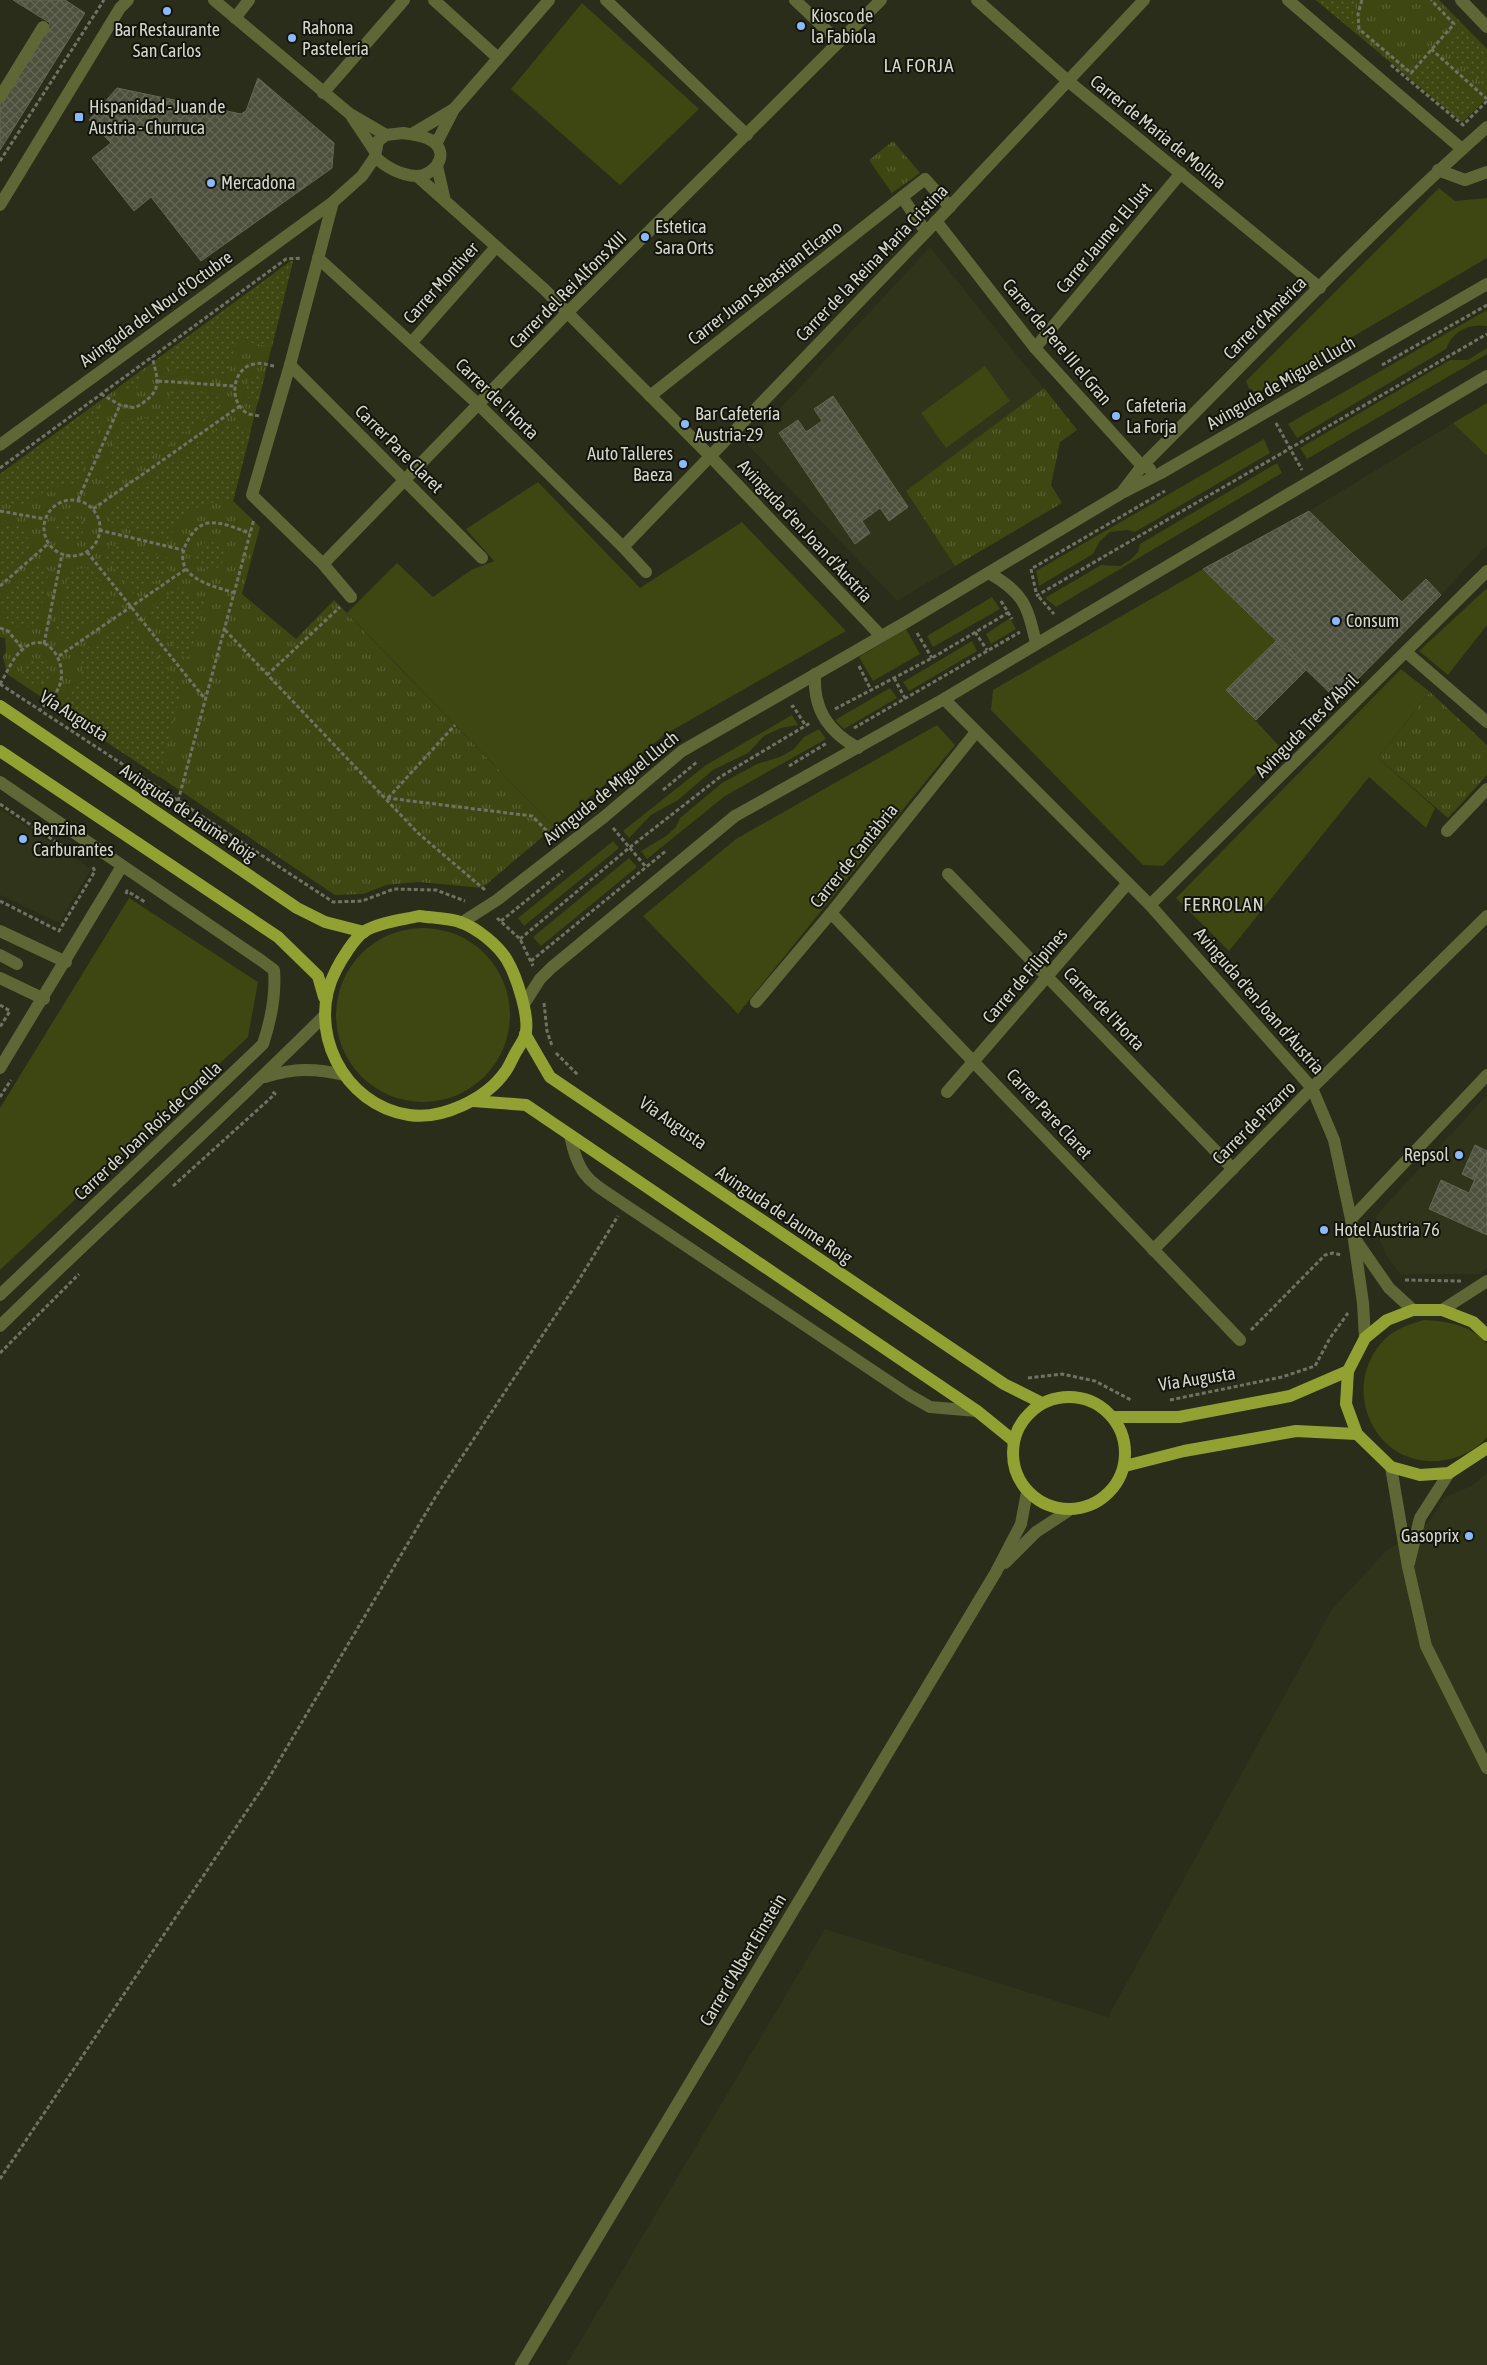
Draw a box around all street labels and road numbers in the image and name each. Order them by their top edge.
street label: Carrer de Maria de Molina [1086,70,1230,193]
street label: Carrer Jaume I El Just [1051,178,1156,297]
street label: Carrer de la Reina Maria Cristina [791,180,952,345]
street label: Carrer Juan Sebastian Elcano [684,216,846,349]
street label: Carrer del Rei Alfons XIII [505,227,631,353]
street label: Carrer Montiver [399,237,483,328]
street label: Avinguda del Nou d'Octubre [75,246,236,371]
street label: Carrer d'Amèrica [1219,272,1311,364]
street label: Carrer de Pere III el Gran [998,274,1116,409]
street label: Avinguda de Miguel Lluch [1203,331,1359,434]
street label: Carrer de l'Horta [451,354,543,444]
street label: Carrer Pare Claret [351,400,448,497]
street label: Avinguda d'en Joan d'Àustria [734,455,877,606]
street label: Avinguda Tres d'Abril [1251,670,1363,782]
street label: Vía Augusta [36,686,113,746]
street label: Avinguda de Miguel Lluch [539,727,683,849]
street label: Avinguda de Jaume Roig [116,759,261,866]
street label: Carrer de Cantàbria [805,800,902,912]
street label: Avinguda d'en Joan d'Àustria [1190,923,1329,1078]
street label: Carrer de Filipines [978,924,1071,1027]
street label: Carrer de l'Horta [1059,963,1149,1055]
street label: Carrer de Joan Roís de Corella [70,1057,226,1204]
street label: Carrer Pare Claret [1002,1064,1097,1163]
street label: Carrer de Pizarro [1208,1077,1300,1169]
street label: Vía Augusta [635,1092,711,1153]
street label: Avinguda de Jaume Roig [712,1161,857,1268]
street label: Vía Augusta [1157,1362,1237,1395]
street label: Carrer d'Albert Einstein [695,1890,790,2030]

